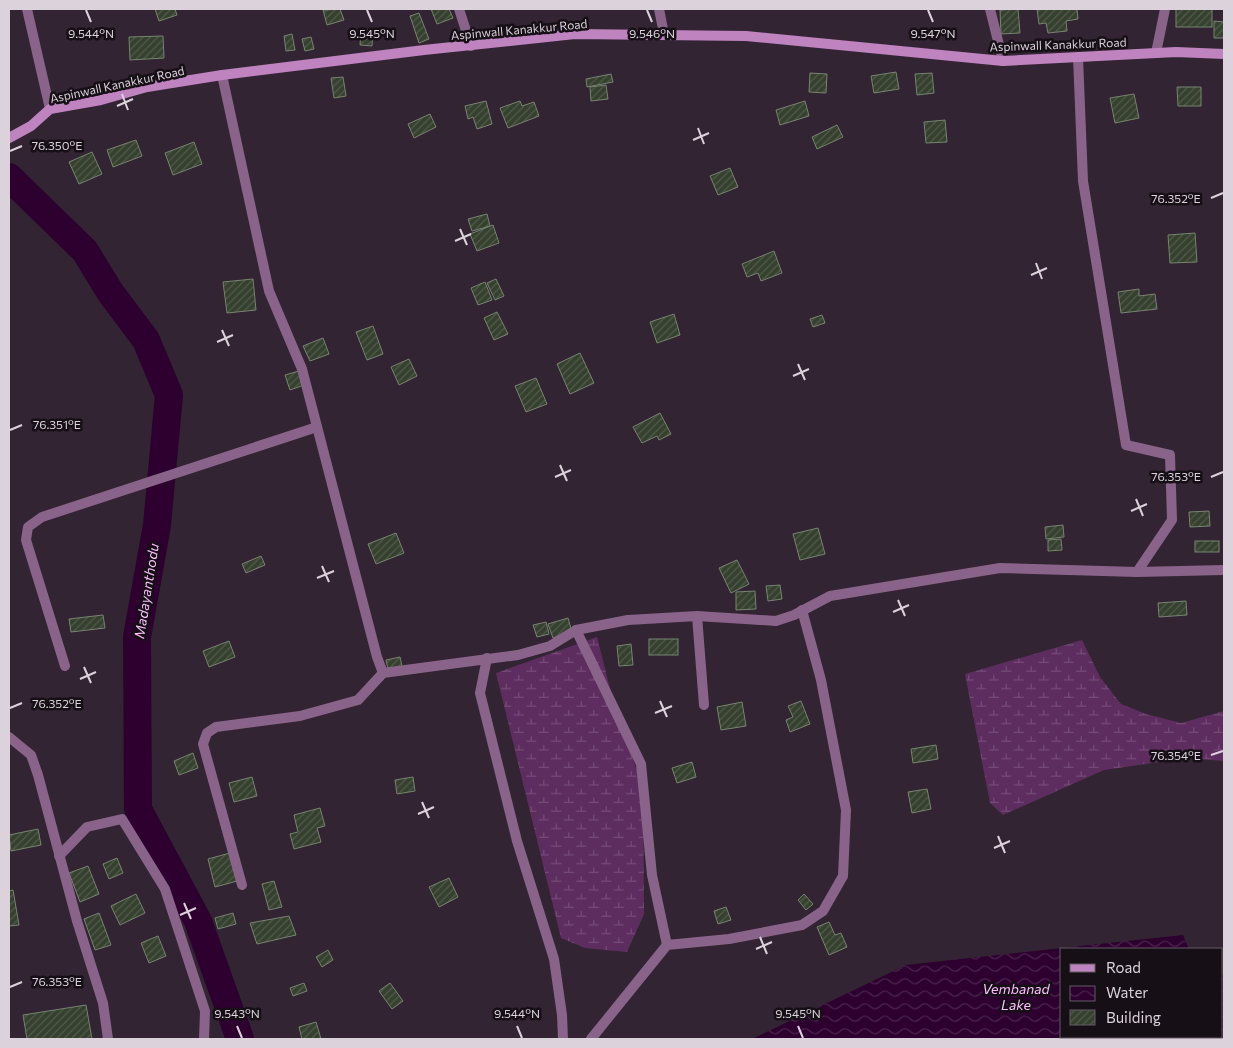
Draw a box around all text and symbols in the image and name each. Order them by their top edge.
street label: Aspinwall Kanakkur Road [450,16,588,42]
text: 9.544°N [68,26,114,40]
text: 9.545°N [349,26,395,40]
text: 9.546°N [629,26,675,40]
text: 9.547°N [911,26,955,40]
street label: Aspinwall Kanakkur Road [989,35,1127,53]
street label: Aspinwall Kanakkur Road [48,63,186,105]
text: 76.350°E [32,138,82,152]
text: 76.352°E [1151,191,1201,205]
text: 76.351°E [33,417,81,431]
text: 76.353°E [1151,469,1201,483]
water label: Madayanthodu [130,542,162,640]
text: 76.352°E [32,696,82,710]
text: 76.354°E [1151,748,1201,762]
legend [1060,948,1223,1038]
text: Road [1106,958,1141,976]
text: 76.353°E [32,974,82,988]
water label: Vembanad Lake [982,980,1051,1013]
text: Water [1106,983,1148,1001]
text: 9.543°N [214,1006,260,1020]
text: 9.544°N [494,1006,540,1020]
text: 9.545°N [775,1006,821,1020]
text: Building [1106,1008,1161,1026]

